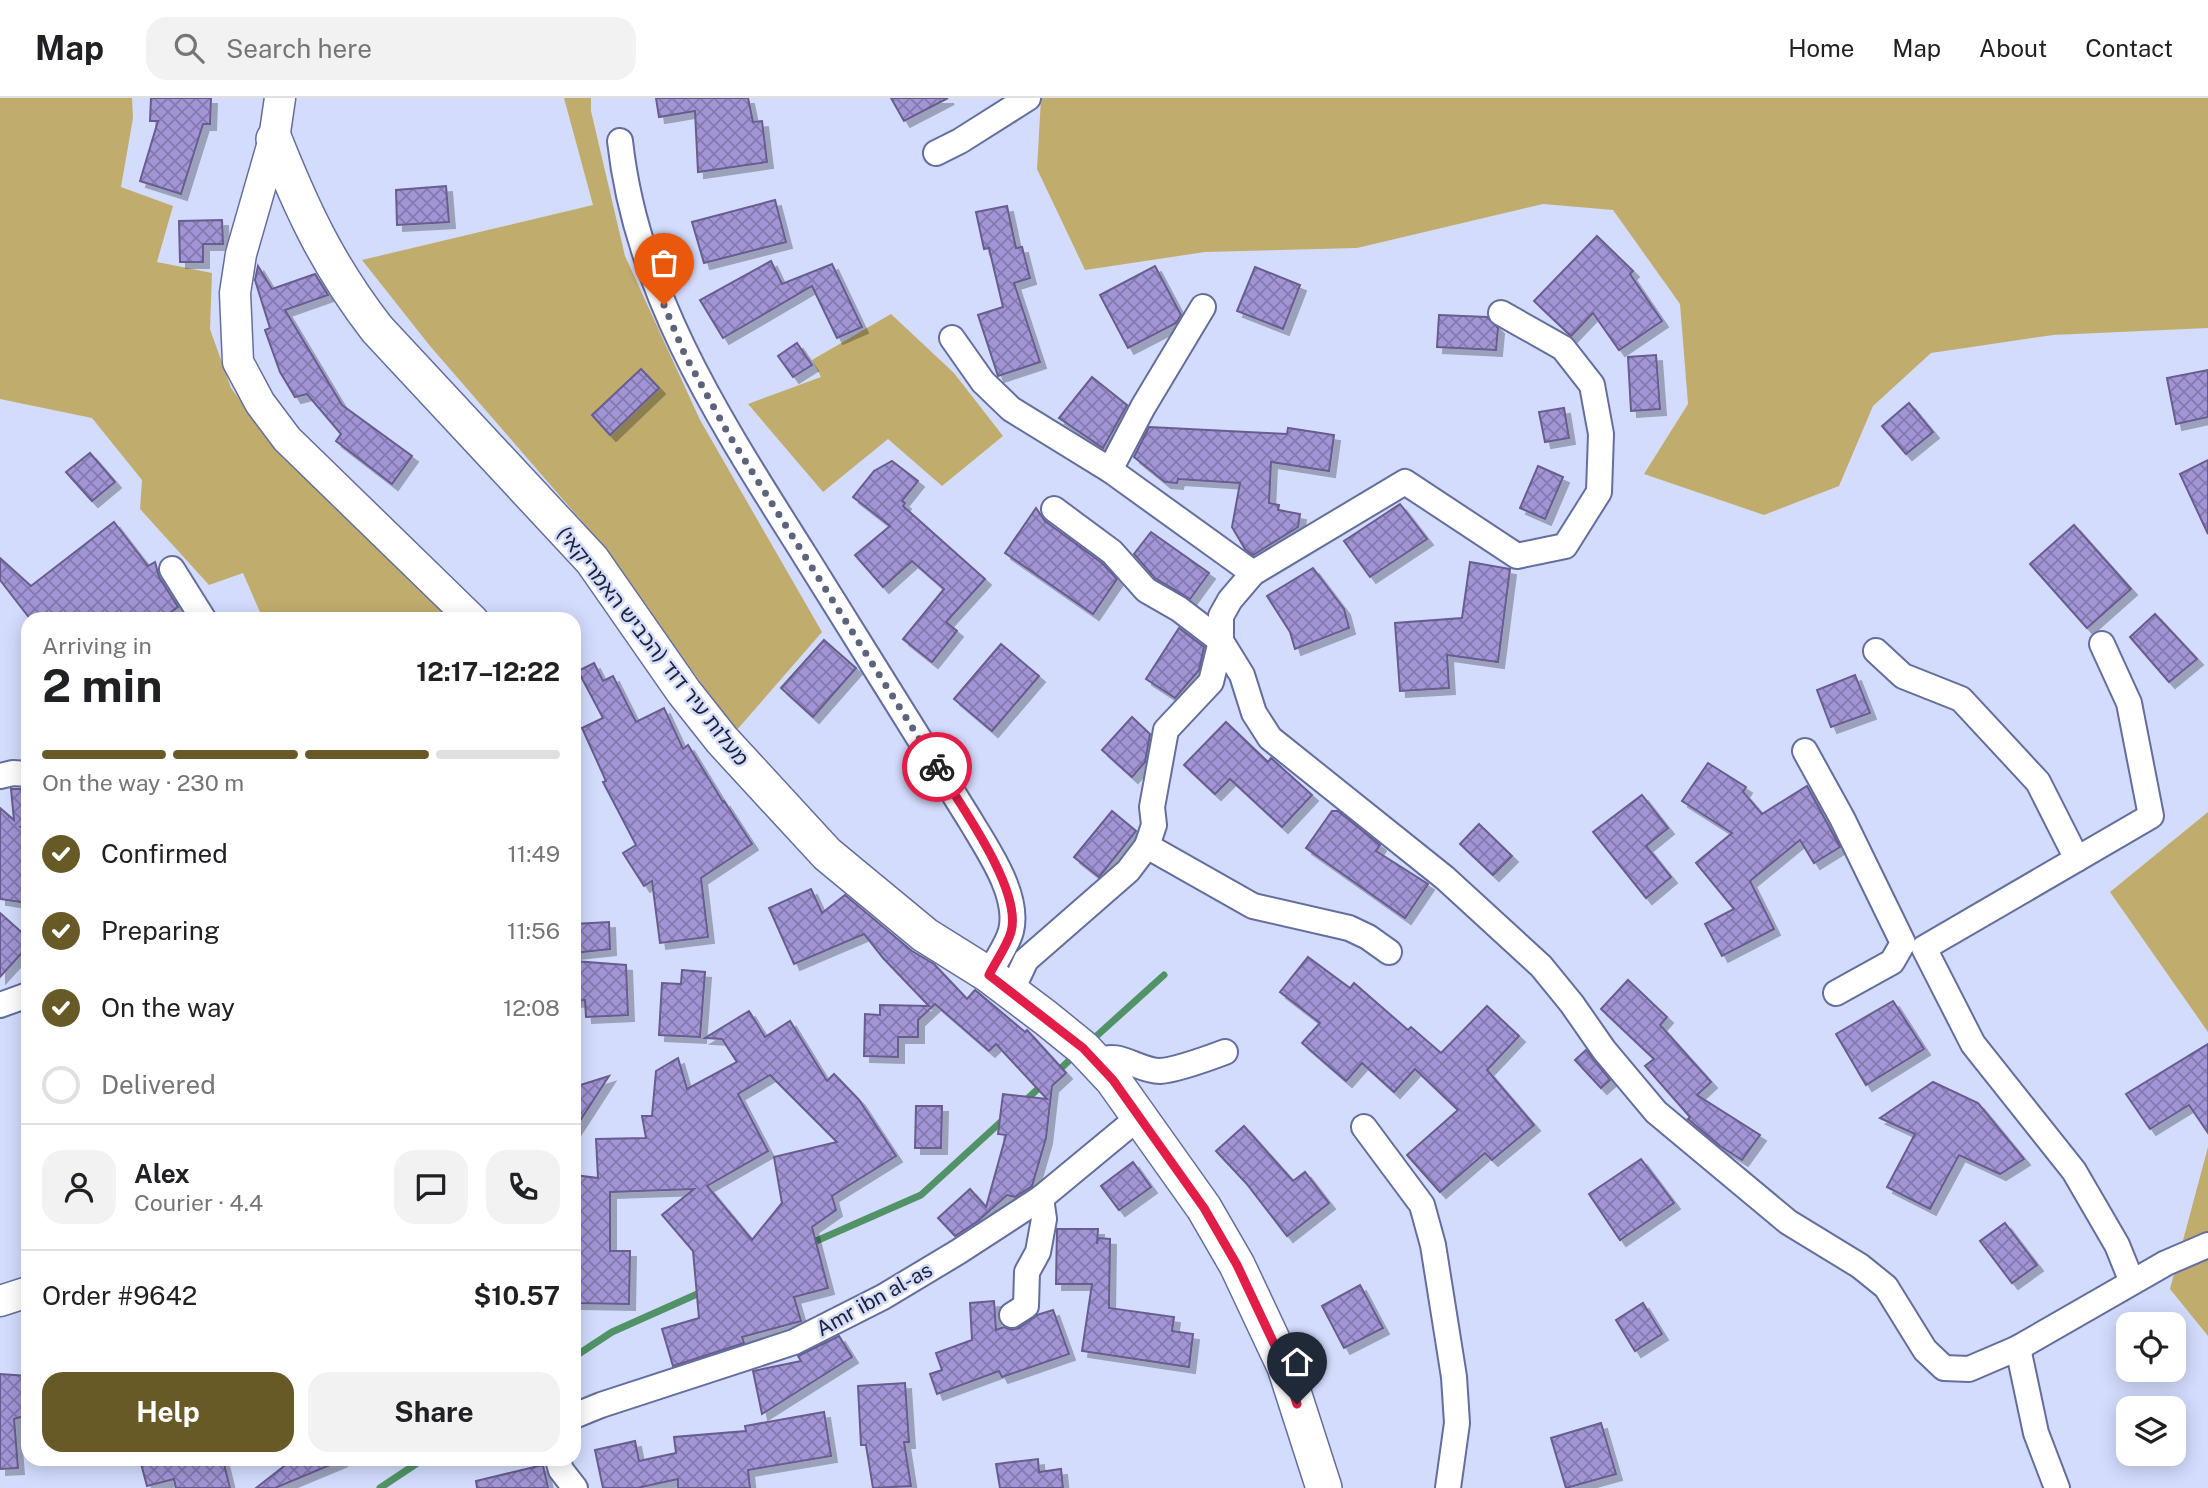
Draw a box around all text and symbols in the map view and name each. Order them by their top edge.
search box [146,17,636,80]
text: Map [35,29,104,67]
icon: search [170,29,208,67]
text: Search here [226,33,372,64]
text: Home [1788,34,1854,62]
text: Map [1892,34,1941,62]
text: About [1979,34,2047,62]
text: Contact [2085,34,2173,62]
pin [634,233,694,305]
icon: bag [645,244,683,282]
street label: מעלות עיר דוד (הכביש האמריקאי) [552,521,754,771]
text: Arriving in [42,632,152,659]
text: 12:17–12:22 [416,656,560,687]
text: 2 min [42,658,162,712]
courier [902,732,972,802]
icon: bike [918,748,956,786]
text: On the way · 230 m [42,769,244,796]
icon: check [42,835,80,873]
text: Confirmed [101,838,228,869]
text: 11:49 [507,840,560,867]
icon: check [42,912,80,950]
text: Preparing [101,915,220,946]
text: 11:56 [507,917,560,944]
icon: check [42,989,80,1027]
text: On the way [101,992,235,1023]
text: 12:08 [503,994,560,1021]
text: Delivered [101,1069,216,1100]
button: person [42,1150,116,1224]
button: chat [394,1150,468,1224]
button: phone [486,1150,560,1224]
text: Alex [134,1158,190,1189]
text: Courier · 4.4 [134,1189,263,1216]
street label: Amr ibn al-as [811,1257,937,1341]
text: Order #9642 [42,1280,197,1311]
text: $10.57 [474,1280,560,1311]
map controls [2116,1312,2186,1466]
button: locate [2116,1312,2186,1382]
pin [1267,1332,1327,1404]
icon: home [1278,1343,1316,1381]
button: Help [42,1372,294,1452]
button: Share [308,1372,560,1452]
button: layers [2116,1396,2186,1466]

